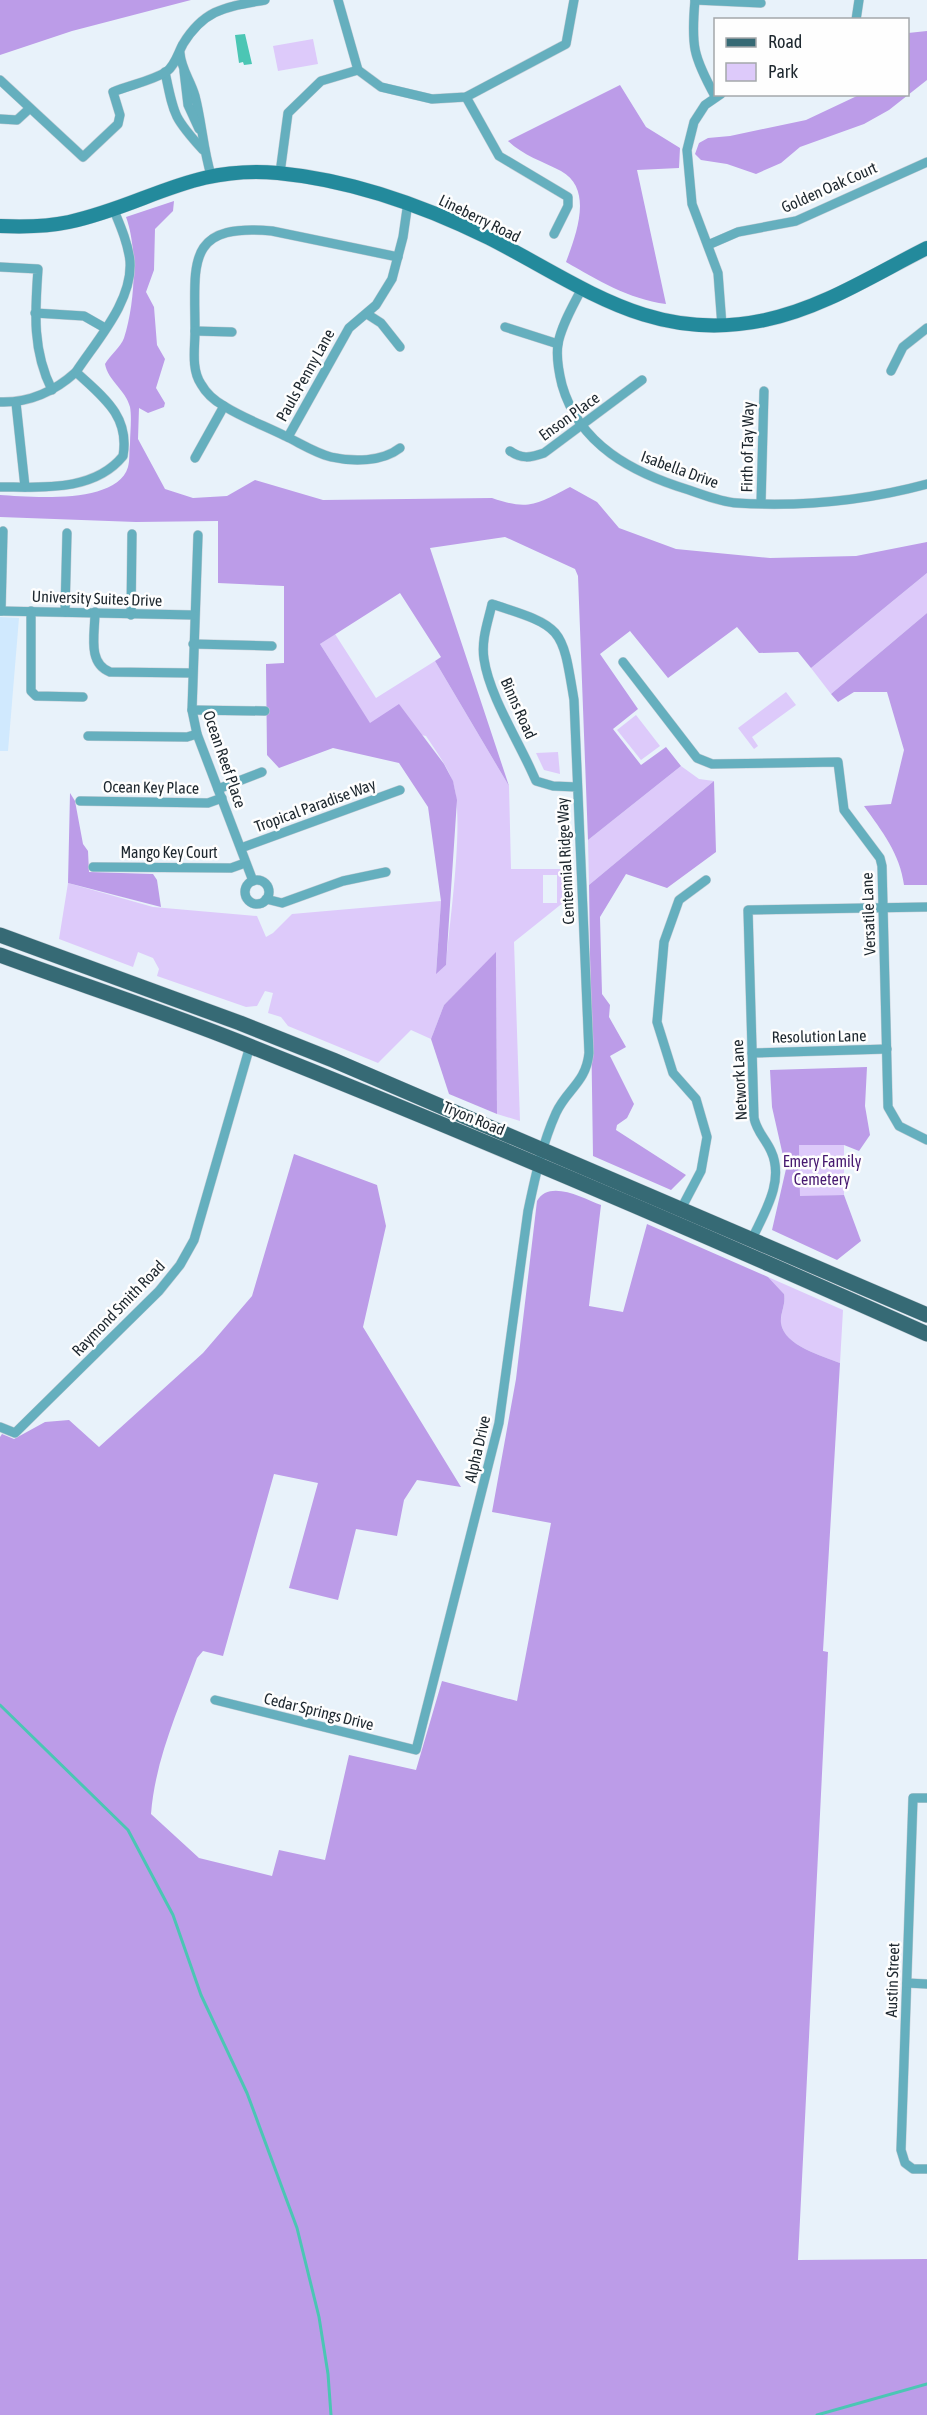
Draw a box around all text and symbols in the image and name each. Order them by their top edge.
legend [714,18,909,96]
text: Road [768,31,802,52]
text: Park [768,61,798,82]
street label: Golden Oak Court [779,158,880,216]
street label: Lineberry Road [436,191,524,246]
street label: Pauls Penny Lane [272,326,339,425]
street label: Enson Place [535,388,603,444]
street label: Firth of Tay Way [737,401,758,492]
street label: Isabella Drive [639,447,721,491]
street label: University Suites Drive [31,587,163,610]
street label: Binns Road [498,675,540,741]
street label: Ocean Reef Place [200,708,250,810]
street label: Tropical Paradise Way [252,775,379,836]
street label: Ocean Key Place [103,777,199,798]
street label: Centennial Ridge Way [553,796,578,925]
street label: Mango Key Court [120,843,218,862]
street label: Versatile Lane [858,872,878,956]
street label: Resolution Lane [771,1026,867,1046]
street label: Network Lane [728,1039,750,1121]
street label: Tryon Road [440,1097,508,1139]
park label: Emery Family Cemetery [783,1152,862,1189]
street label: Raymond Smith Road [68,1257,169,1360]
street label: Alpha Drive [461,1414,494,1484]
street label: Cedar Springs Drive [262,1689,376,1734]
street label: Austin Street [882,1942,902,2018]

